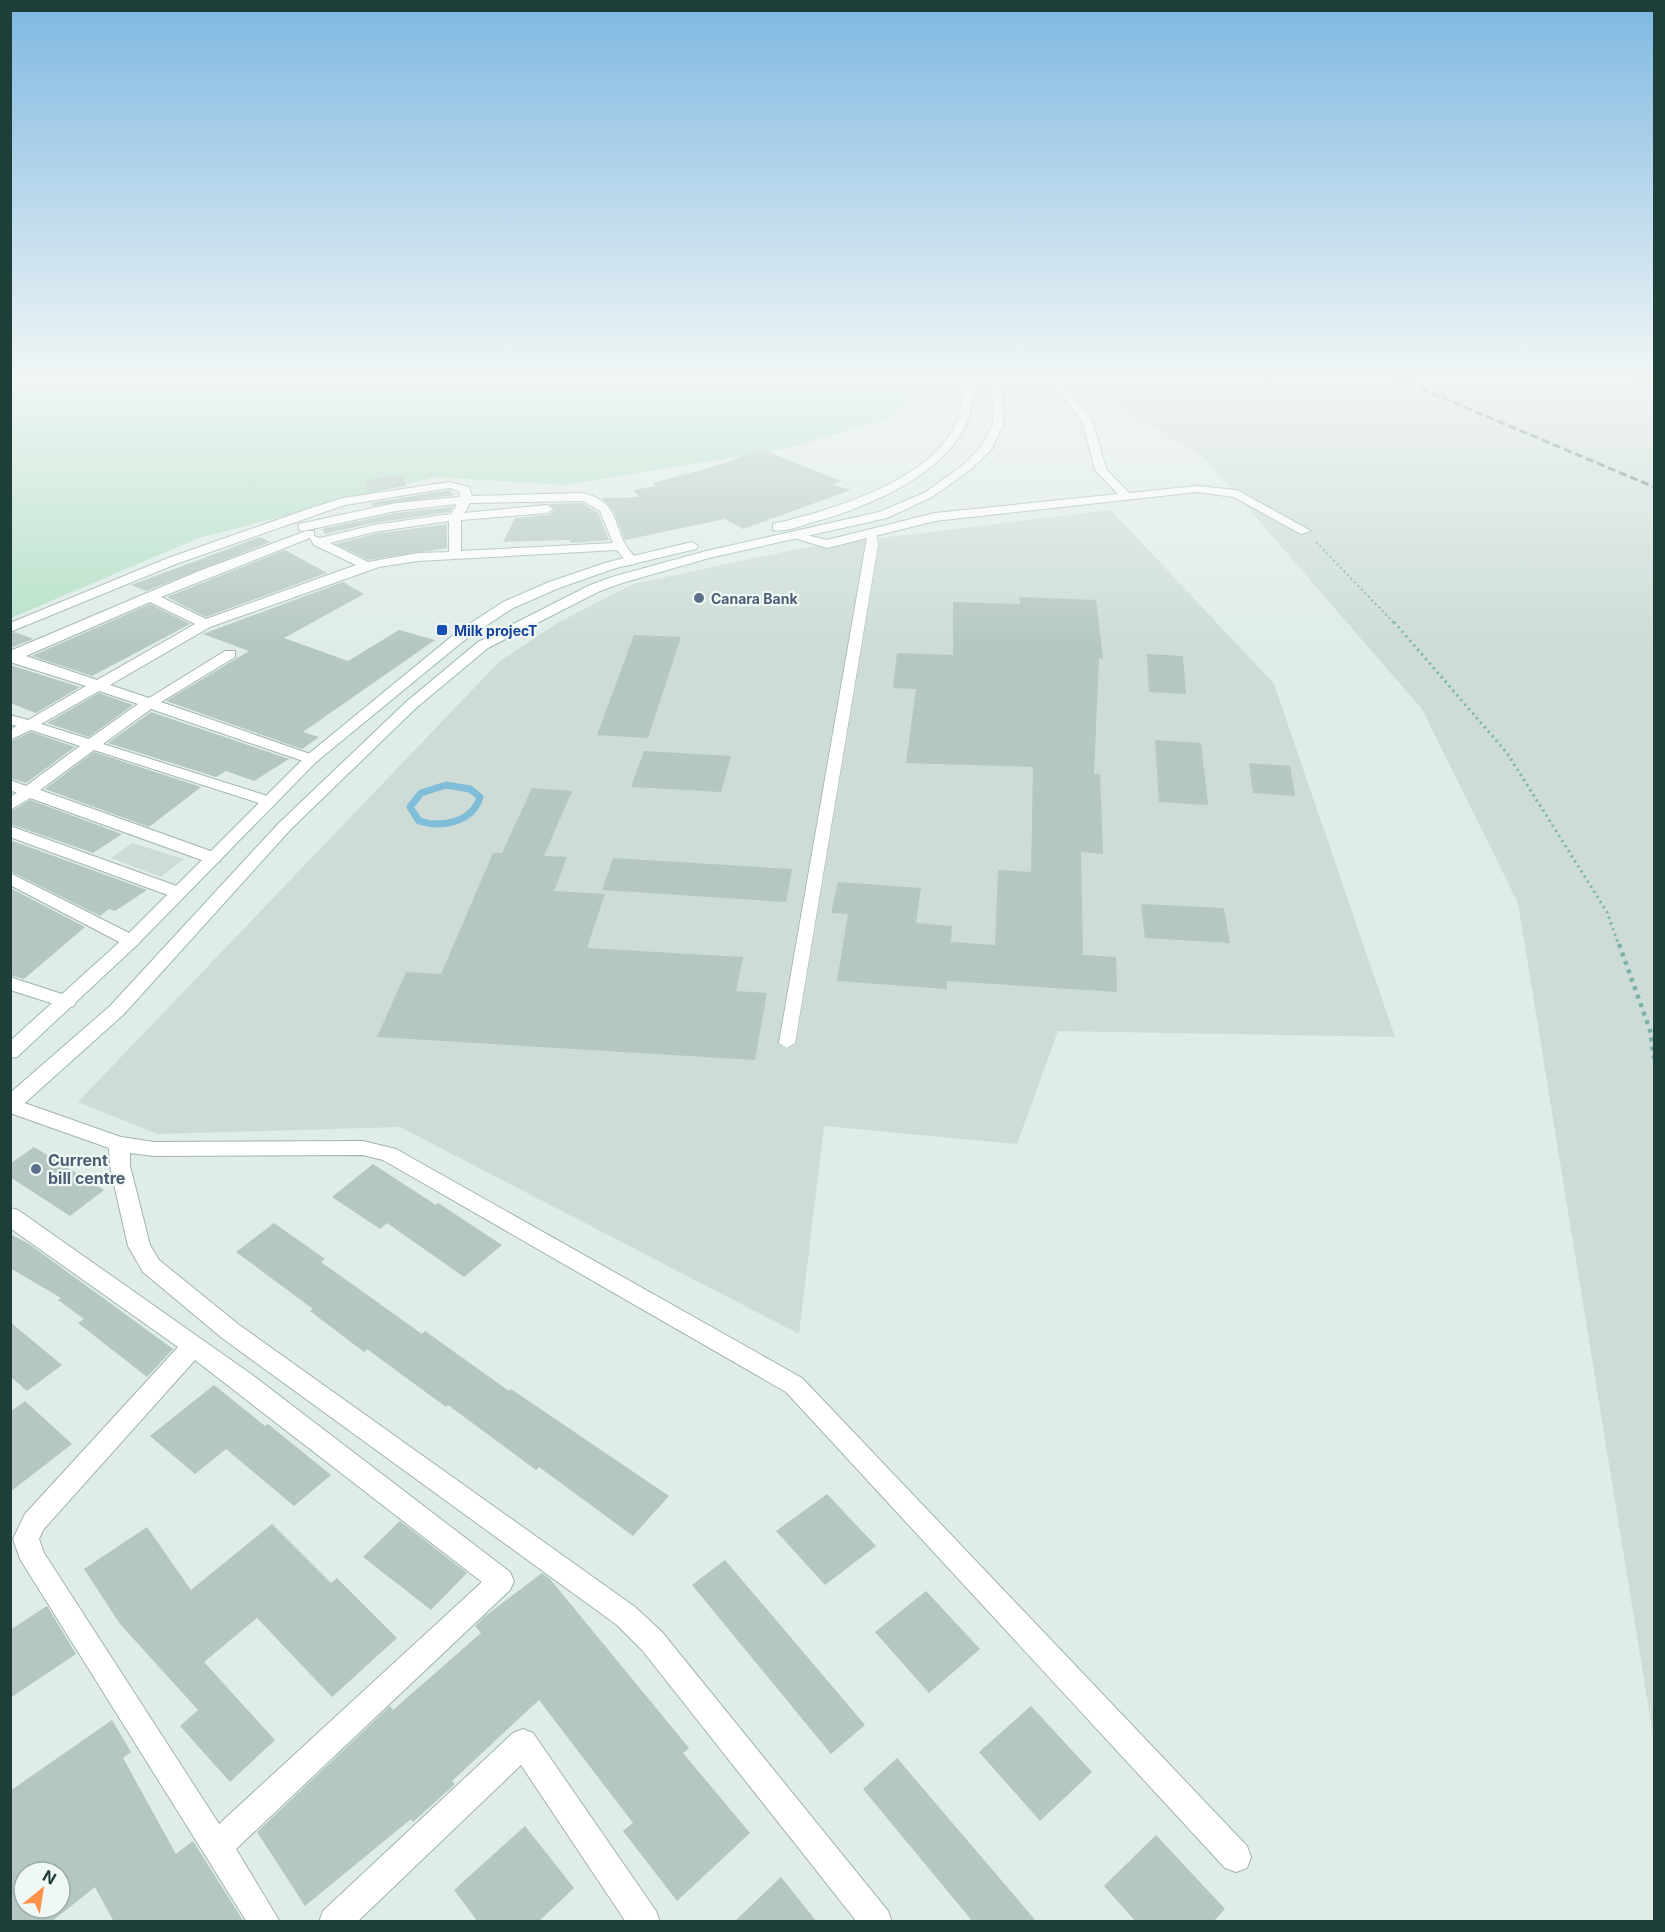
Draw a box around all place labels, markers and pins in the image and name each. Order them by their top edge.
place label: Canara Bank [711,590,798,607]
marker: Canara Bank [692,591,706,605]
place label: Milk projecT [454,622,537,639]
marker: Milk projecT [435,623,449,637]
place label: Current bill centre [48,1150,125,1188]
marker: Current bill centre [29,1162,43,1176]

